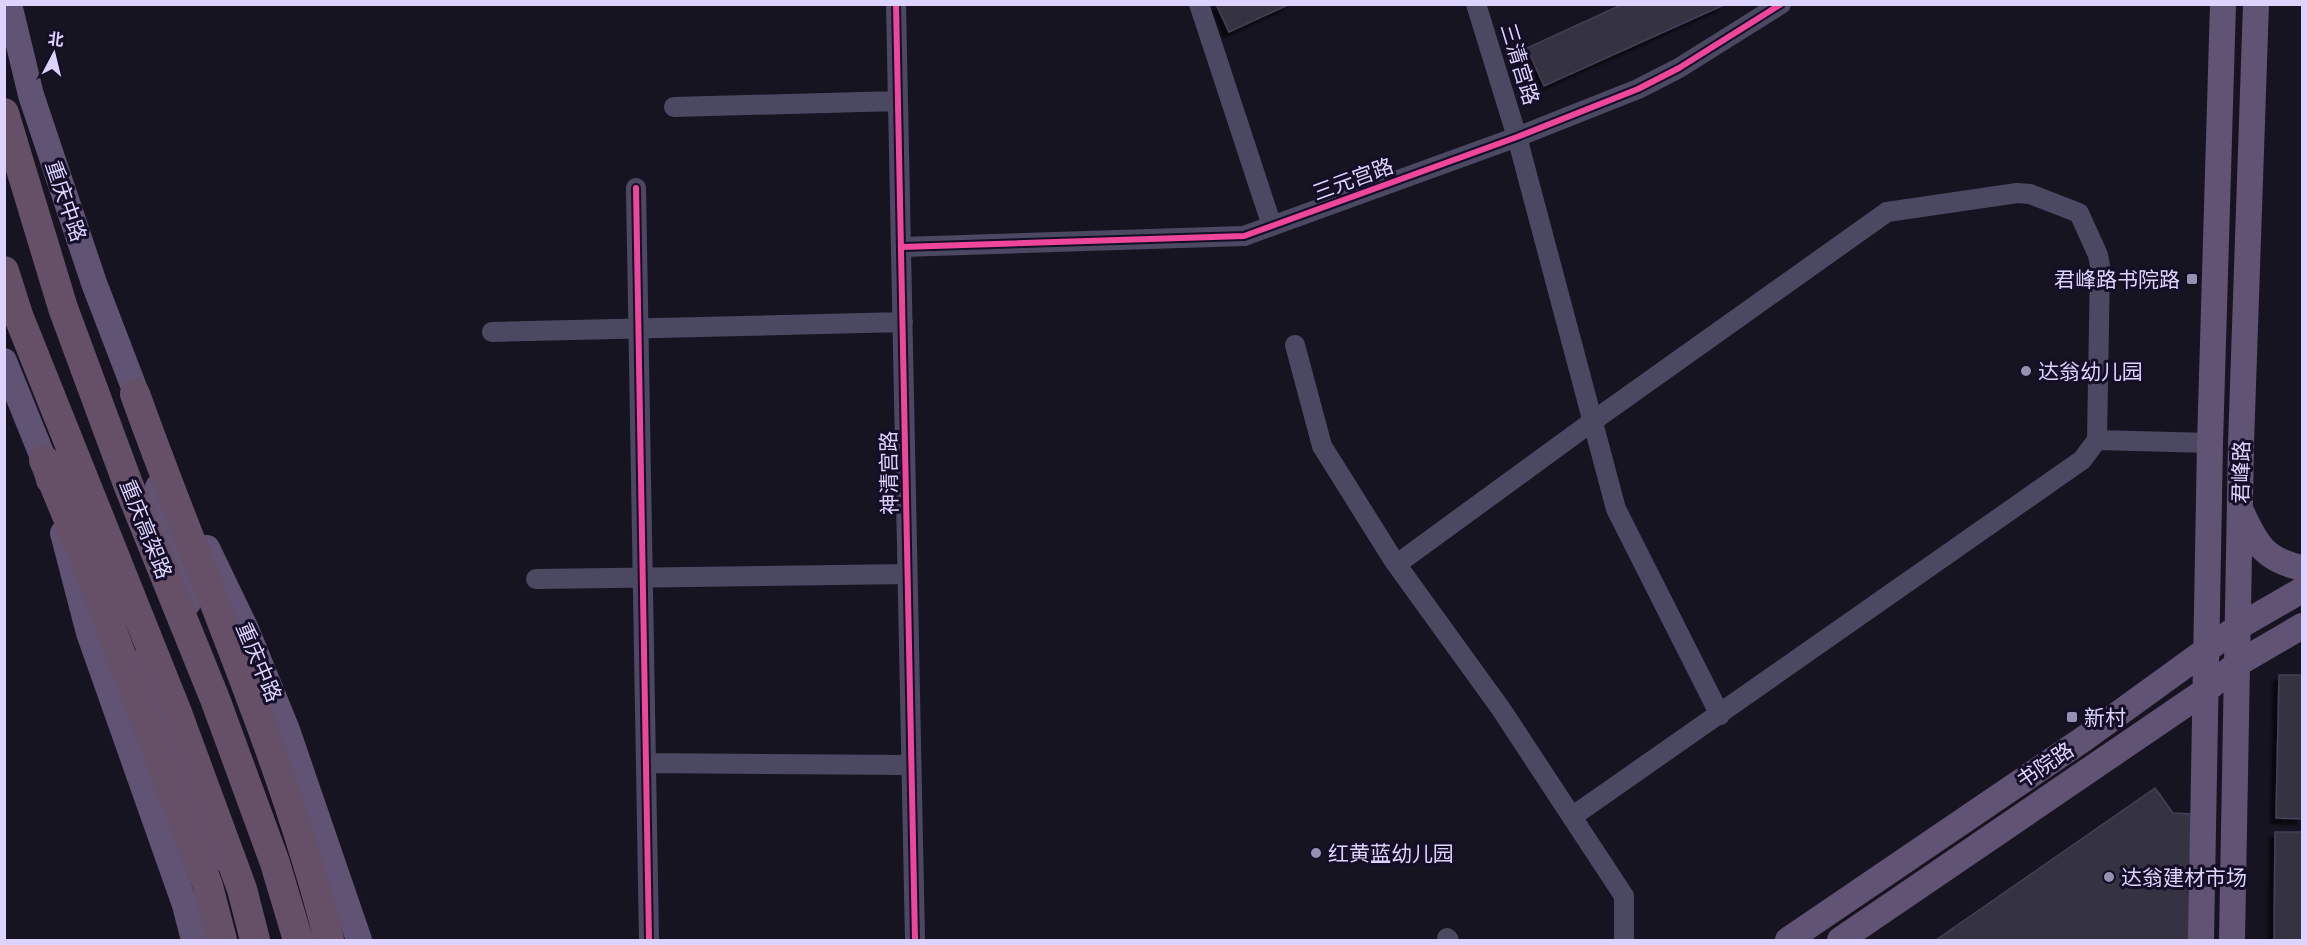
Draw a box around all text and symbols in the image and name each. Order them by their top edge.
street label: 三清宫路 [1494,20,1546,108]
north arrow [24,24,84,84]
text: 北 [47,27,65,51]
street label: 三元宫路 [1309,151,1397,207]
street label: 重庆中路 [39,157,93,245]
place label: 君峰路书院路 [2054,265,2180,294]
marker: 君峰路书院路 [2185,272,2199,286]
place label: 达翁幼儿园 [2038,357,2143,386]
marker: 达翁幼儿园 [2019,364,2033,378]
street label: 神清宫路 [874,431,904,515]
street label: 君峰路 [2226,440,2256,504]
street label: 重庆高架路 [113,475,179,583]
street label: 重庆中路 [229,618,289,706]
place label: 新村 [2084,703,2126,732]
marker: 新村 [2065,710,2079,724]
street label: 书院路 [2011,735,2079,795]
place label: 红黄蓝幼儿园 [1328,839,1454,868]
marker: 红黄蓝幼儿园 [1309,846,1323,860]
place label: 达翁建材市场 [2121,863,2247,892]
marker: 达翁建材市场 [2102,870,2116,884]

